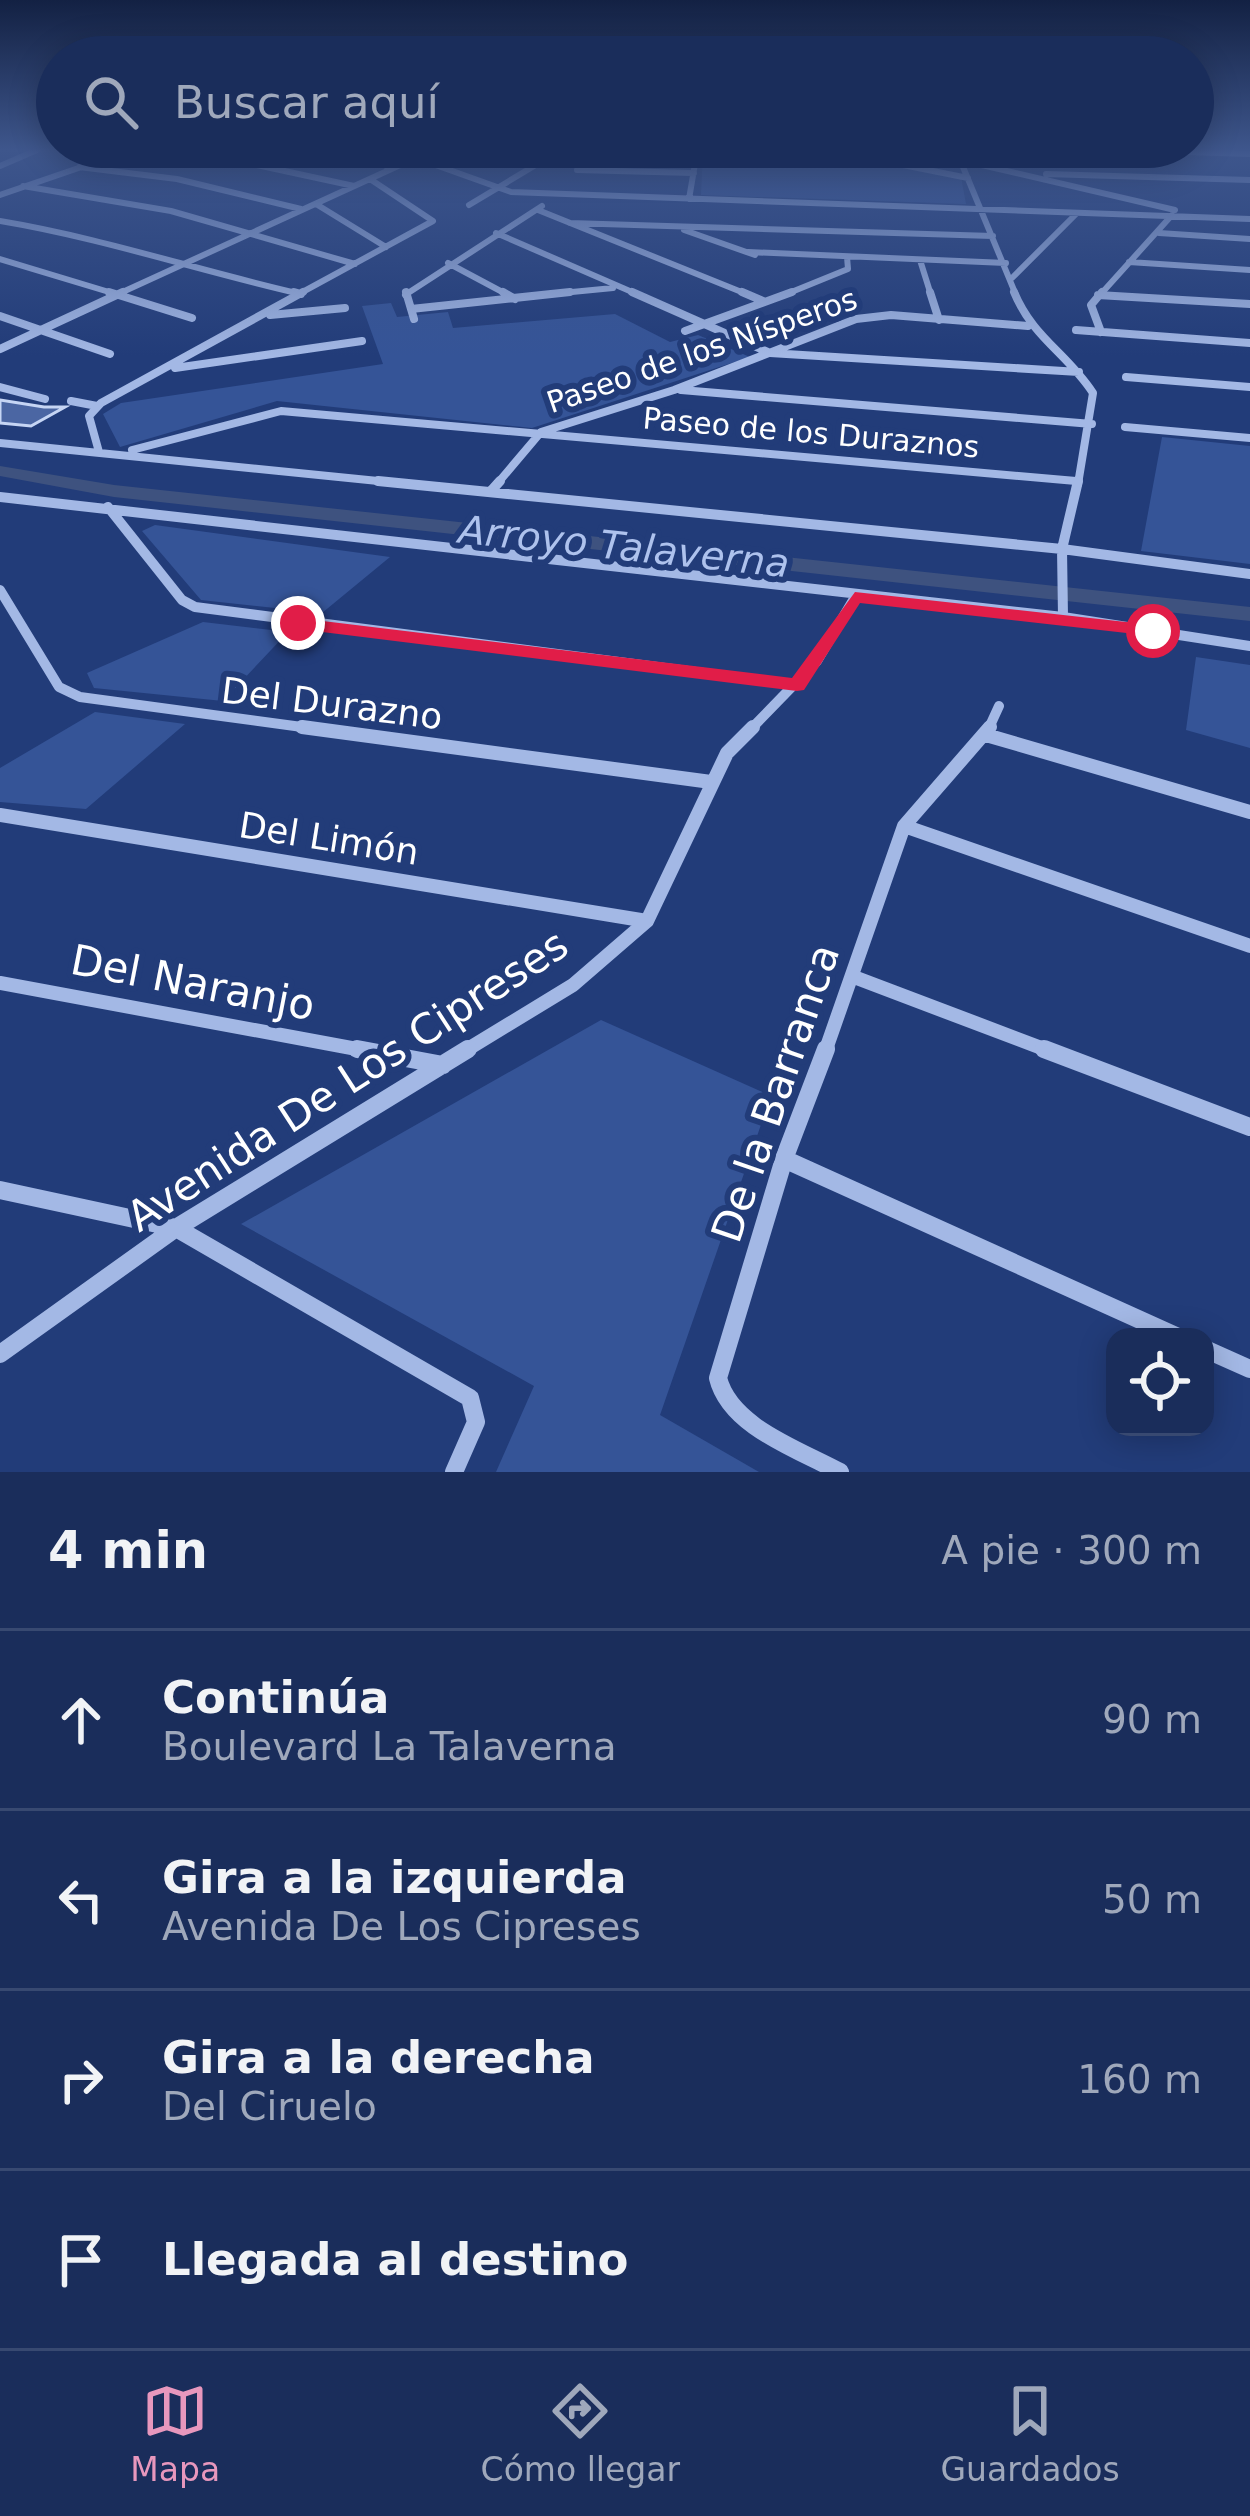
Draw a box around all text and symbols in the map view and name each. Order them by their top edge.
search box [36,36,1214,168]
icon: search [78,69,144,135]
text: Buscar aquí [174,76,439,129]
street label: Paseo de los Nísperos [542,281,861,420]
street label: Paseo de los Duraznos [641,400,981,465]
water label: Arroyo Talaverna [453,506,791,586]
route end [271,596,325,650]
route start [1126,604,1180,658]
street label: Del Durazno [219,670,445,737]
street label: Del Limón [236,804,422,873]
street label: Avenida De Los Cipreses [118,919,577,1241]
street label: Del Naranjo [67,935,319,1030]
street label: De la Barranca [702,938,849,1249]
map controls [1106,1328,1214,1436]
button: locate [1106,1328,1214,1436]
text: 4 min [48,1521,208,1580]
text: A pie · 300 m [941,1528,1202,1573]
text: Continúa [162,1671,389,1724]
icon: ahead [48,1687,114,1753]
text: 90 m [1102,1697,1202,1742]
text: Boulevard La Talaverna [162,1724,617,1769]
text: Gira a la izquierda [162,1851,627,1904]
icon: left [48,1867,114,1933]
text: 50 m [1102,1877,1202,1922]
text: Avenida De Los Cipreses [162,1904,641,1949]
text: Gira a la derecha [162,2031,595,2084]
icon: right [48,2047,114,2113]
text: 160 m [1077,2057,1202,2102]
text: Del Ciruelo [162,2084,377,2129]
icon: arrive [48,2227,114,2293]
text: Llegada al destino [162,2233,628,2286]
tab: Mapa [130,2378,220,2489]
tab: Cómo llegar [481,2378,680,2489]
tab: Guardados [941,2378,1120,2489]

